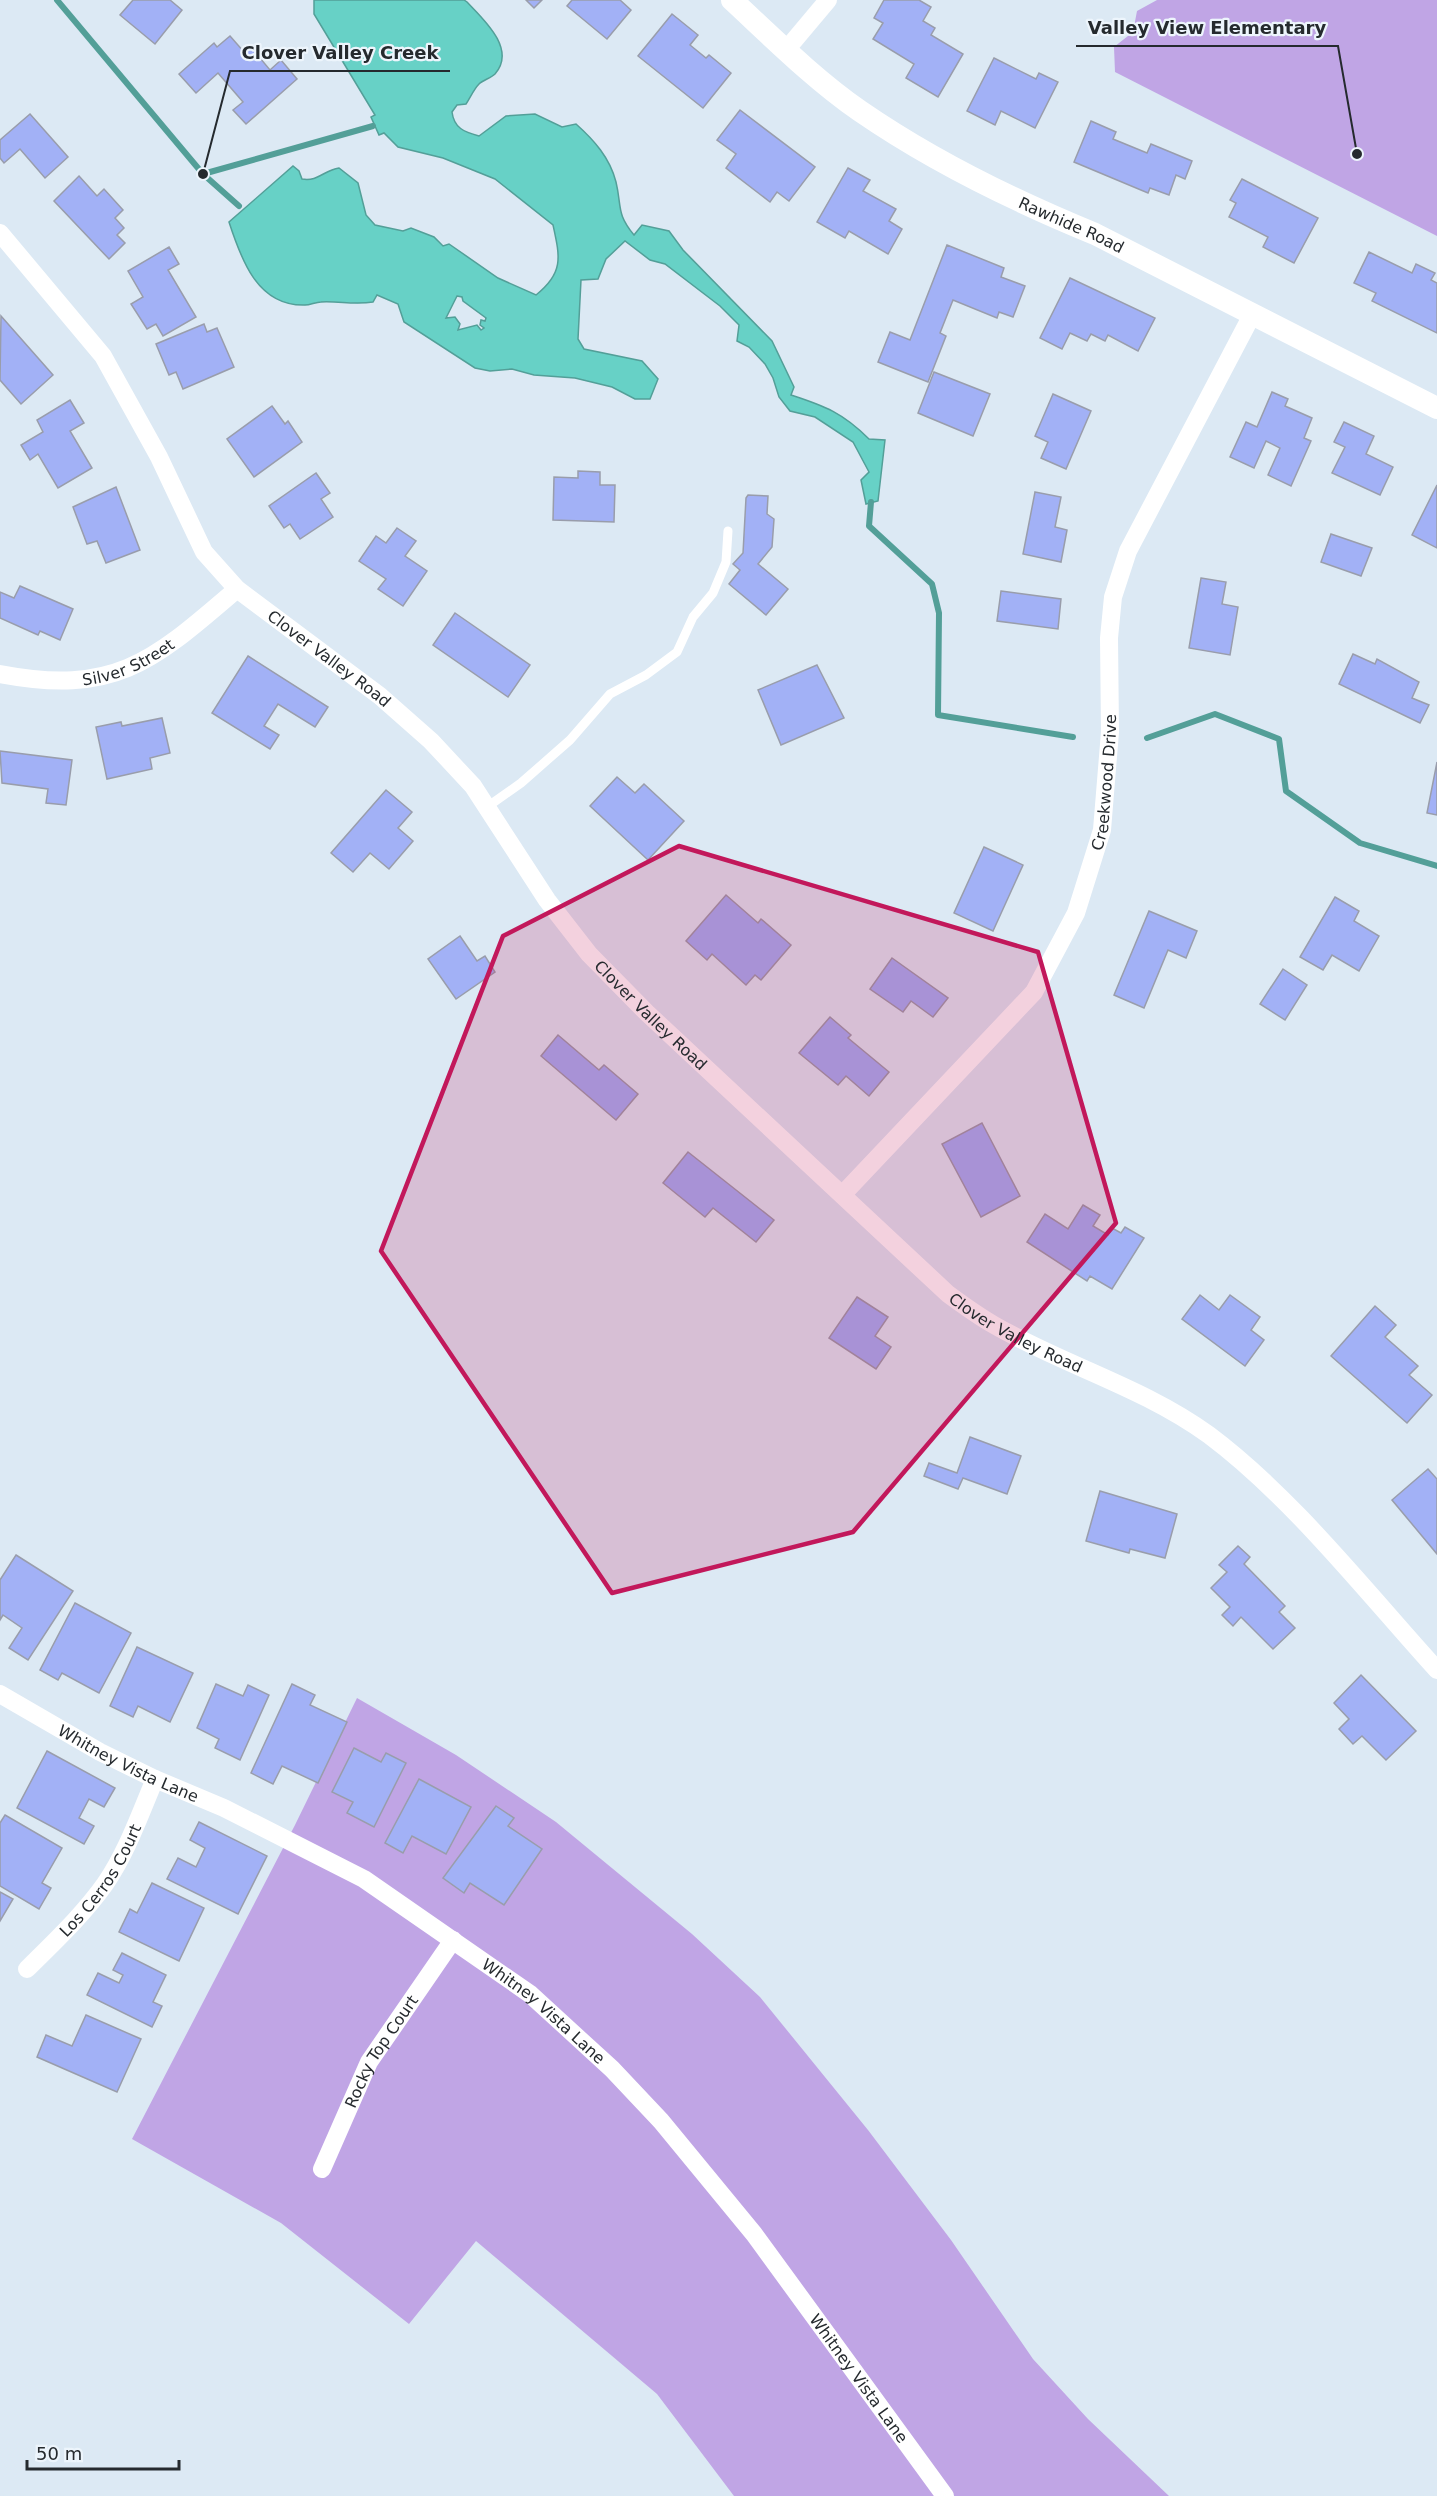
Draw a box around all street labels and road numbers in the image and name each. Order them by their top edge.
street label: Rawhide Road [1016,193,1127,257]
street label: Clover Valley Road [264,606,395,711]
street label: Silver Street [81,634,178,689]
street label: Creekwood Drive [1087,714,1120,853]
street label: Clover Valley Road [591,956,711,1074]
street label: Clover Valley Road [945,1289,1086,1376]
street label: Whitney Vista Lane [55,1720,201,1806]
street label: Los Cerros Court [55,1821,145,1941]
street label: Whitney Vista Lane [479,1954,609,2068]
street label: Rocky Top Court [341,1991,422,2111]
street label: Whitney Vista Lane [806,2310,912,2446]

